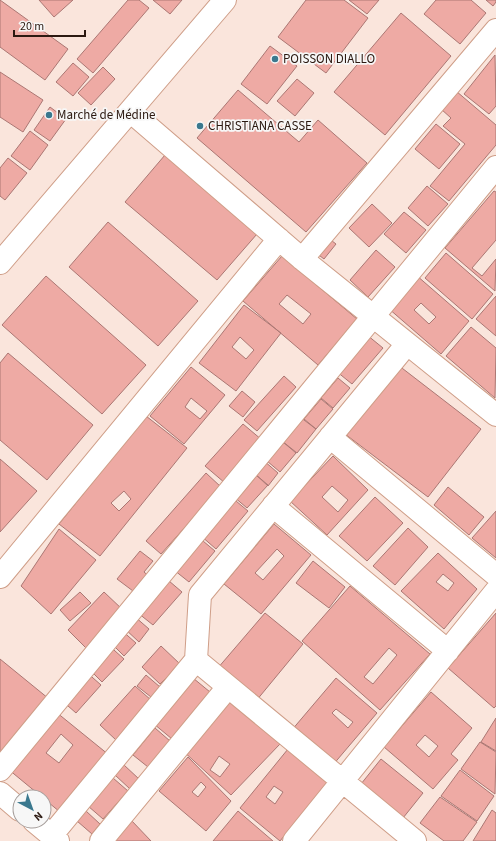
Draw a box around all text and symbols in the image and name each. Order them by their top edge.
scale bar [14,12,85,38]
text: 20 m [20,18,44,35]
place label: POISSON DIALLO [283,50,375,68]
marker: POISSON DIALLO [270,54,280,64]
place label: Marché de Médine [57,106,156,124]
marker: Marché de Médine [44,110,54,120]
place label: CHRISTIANA CASSE [208,117,312,135]
marker: CHRISTIANA CASSE [195,121,205,131]
north arrow [12,789,52,829]
text: N [31,808,46,824]

